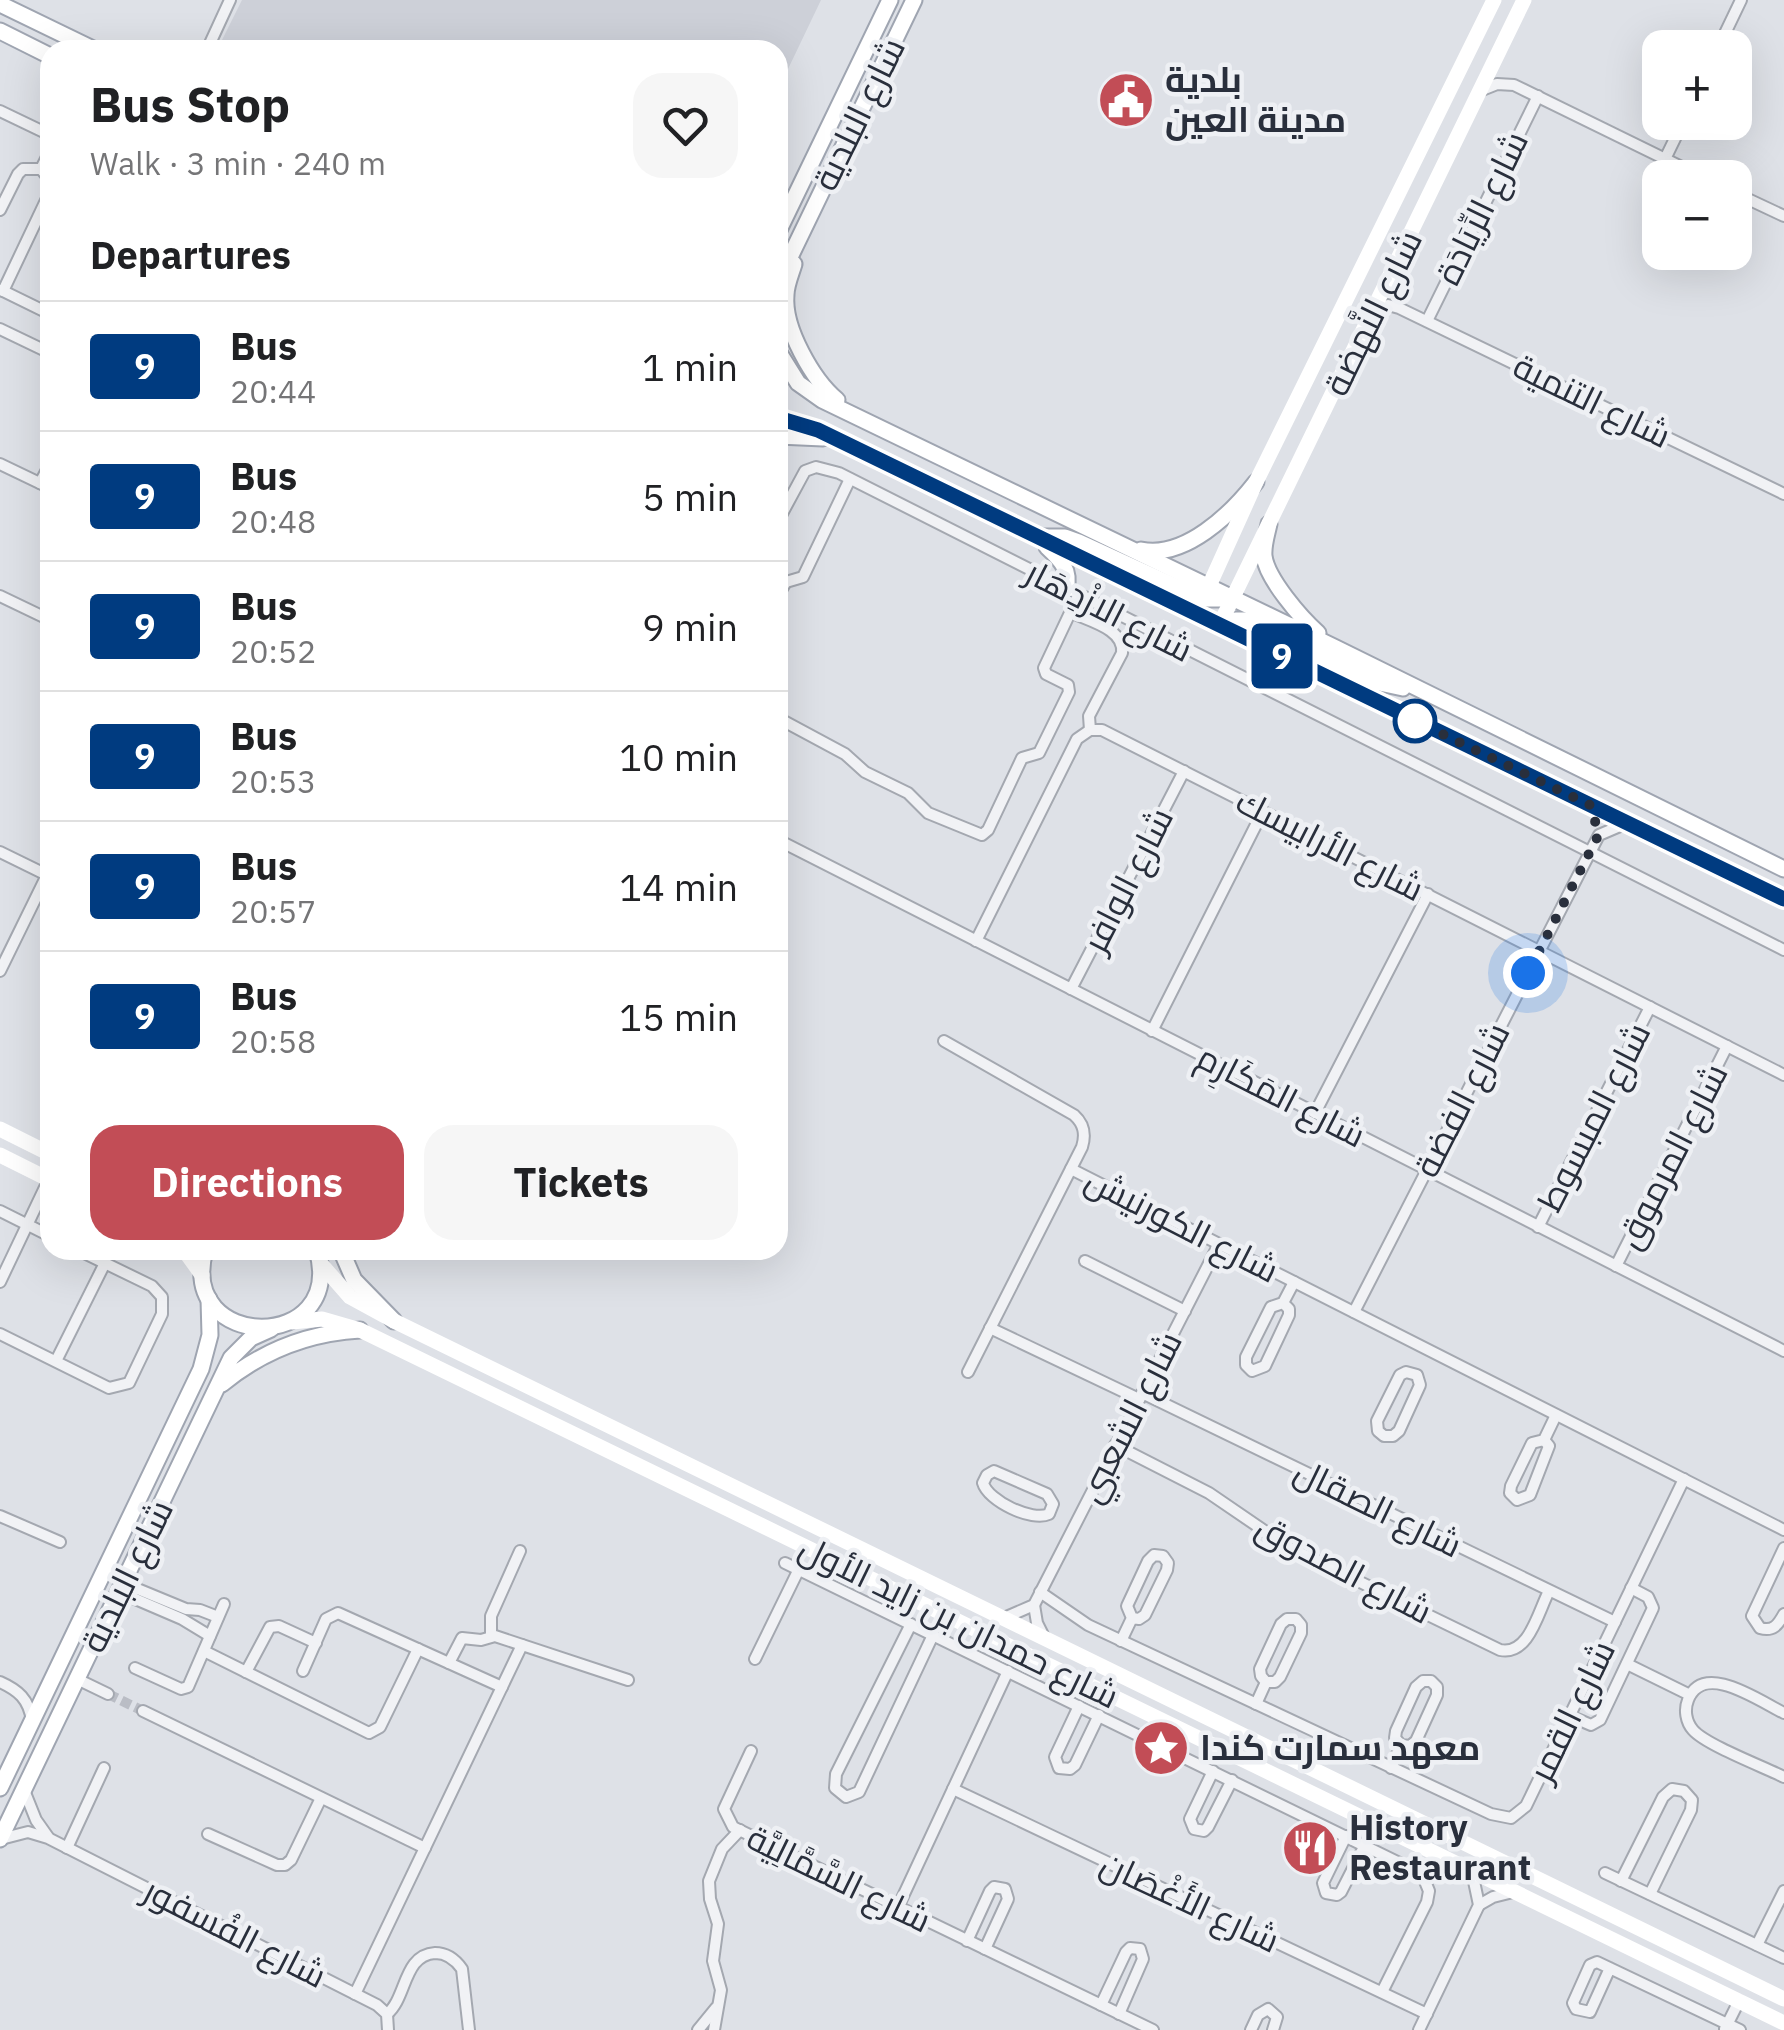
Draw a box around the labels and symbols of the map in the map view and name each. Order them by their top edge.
street label: شارع البلدية [801,30,916,198]
place label: بلدية مدينة العين [1165,56,1346,142]
public building icon: بلدية مدينة العين [1096,70,1156,130]
street label: شارع الرِّيَادَة [1424,123,1539,292]
street label: شارع النَّهضة [1312,222,1433,403]
street label: شارع التنمية [1506,342,1679,459]
street label: شارع الازْدِهَار [1016,548,1201,673]
line badge: 9 [1250,624,1314,688]
unlabelled marker [1394,700,1436,742]
street label: شارع الأرابيسك [1228,777,1432,912]
street label: شارع الوافر [1070,799,1184,962]
your location [1503,948,1553,998]
street label: شارع الفضة [1403,1014,1521,1185]
street label: شارع المبسوط [1526,1014,1661,1219]
street label: شارع المَكَارِم [1188,1033,1374,1160]
street label: شارع المرموق [1605,1055,1738,1256]
street label: شارع الكورنيش [1078,1156,1287,1293]
street label: شارع الشعبي [1066,1323,1196,1512]
street label: شارع الصقال [1287,1447,1470,1568]
street label: شارع البلدية [69,1492,184,1660]
street label: شارع الصدوق [1248,1503,1440,1635]
street label: شارع حمدان بن زايد الأول [792,1524,1127,1719]
street label: شارع القمر [1516,1632,1626,1791]
place icon: معهد سمارت كندا [1131,1718,1191,1778]
place label: معهد سمارت كندا [1200,1724,1480,1770]
place label: History Restaurant [1349,1804,1531,1890]
street label: شارع السَّمَّالِيَّة [739,1814,939,1943]
restaurant icon: History Restaurant [1280,1818,1340,1878]
street label: شارع الأَغْصَان [1093,1840,1287,1963]
street label: شارع الفُسفور [134,1865,335,1999]

